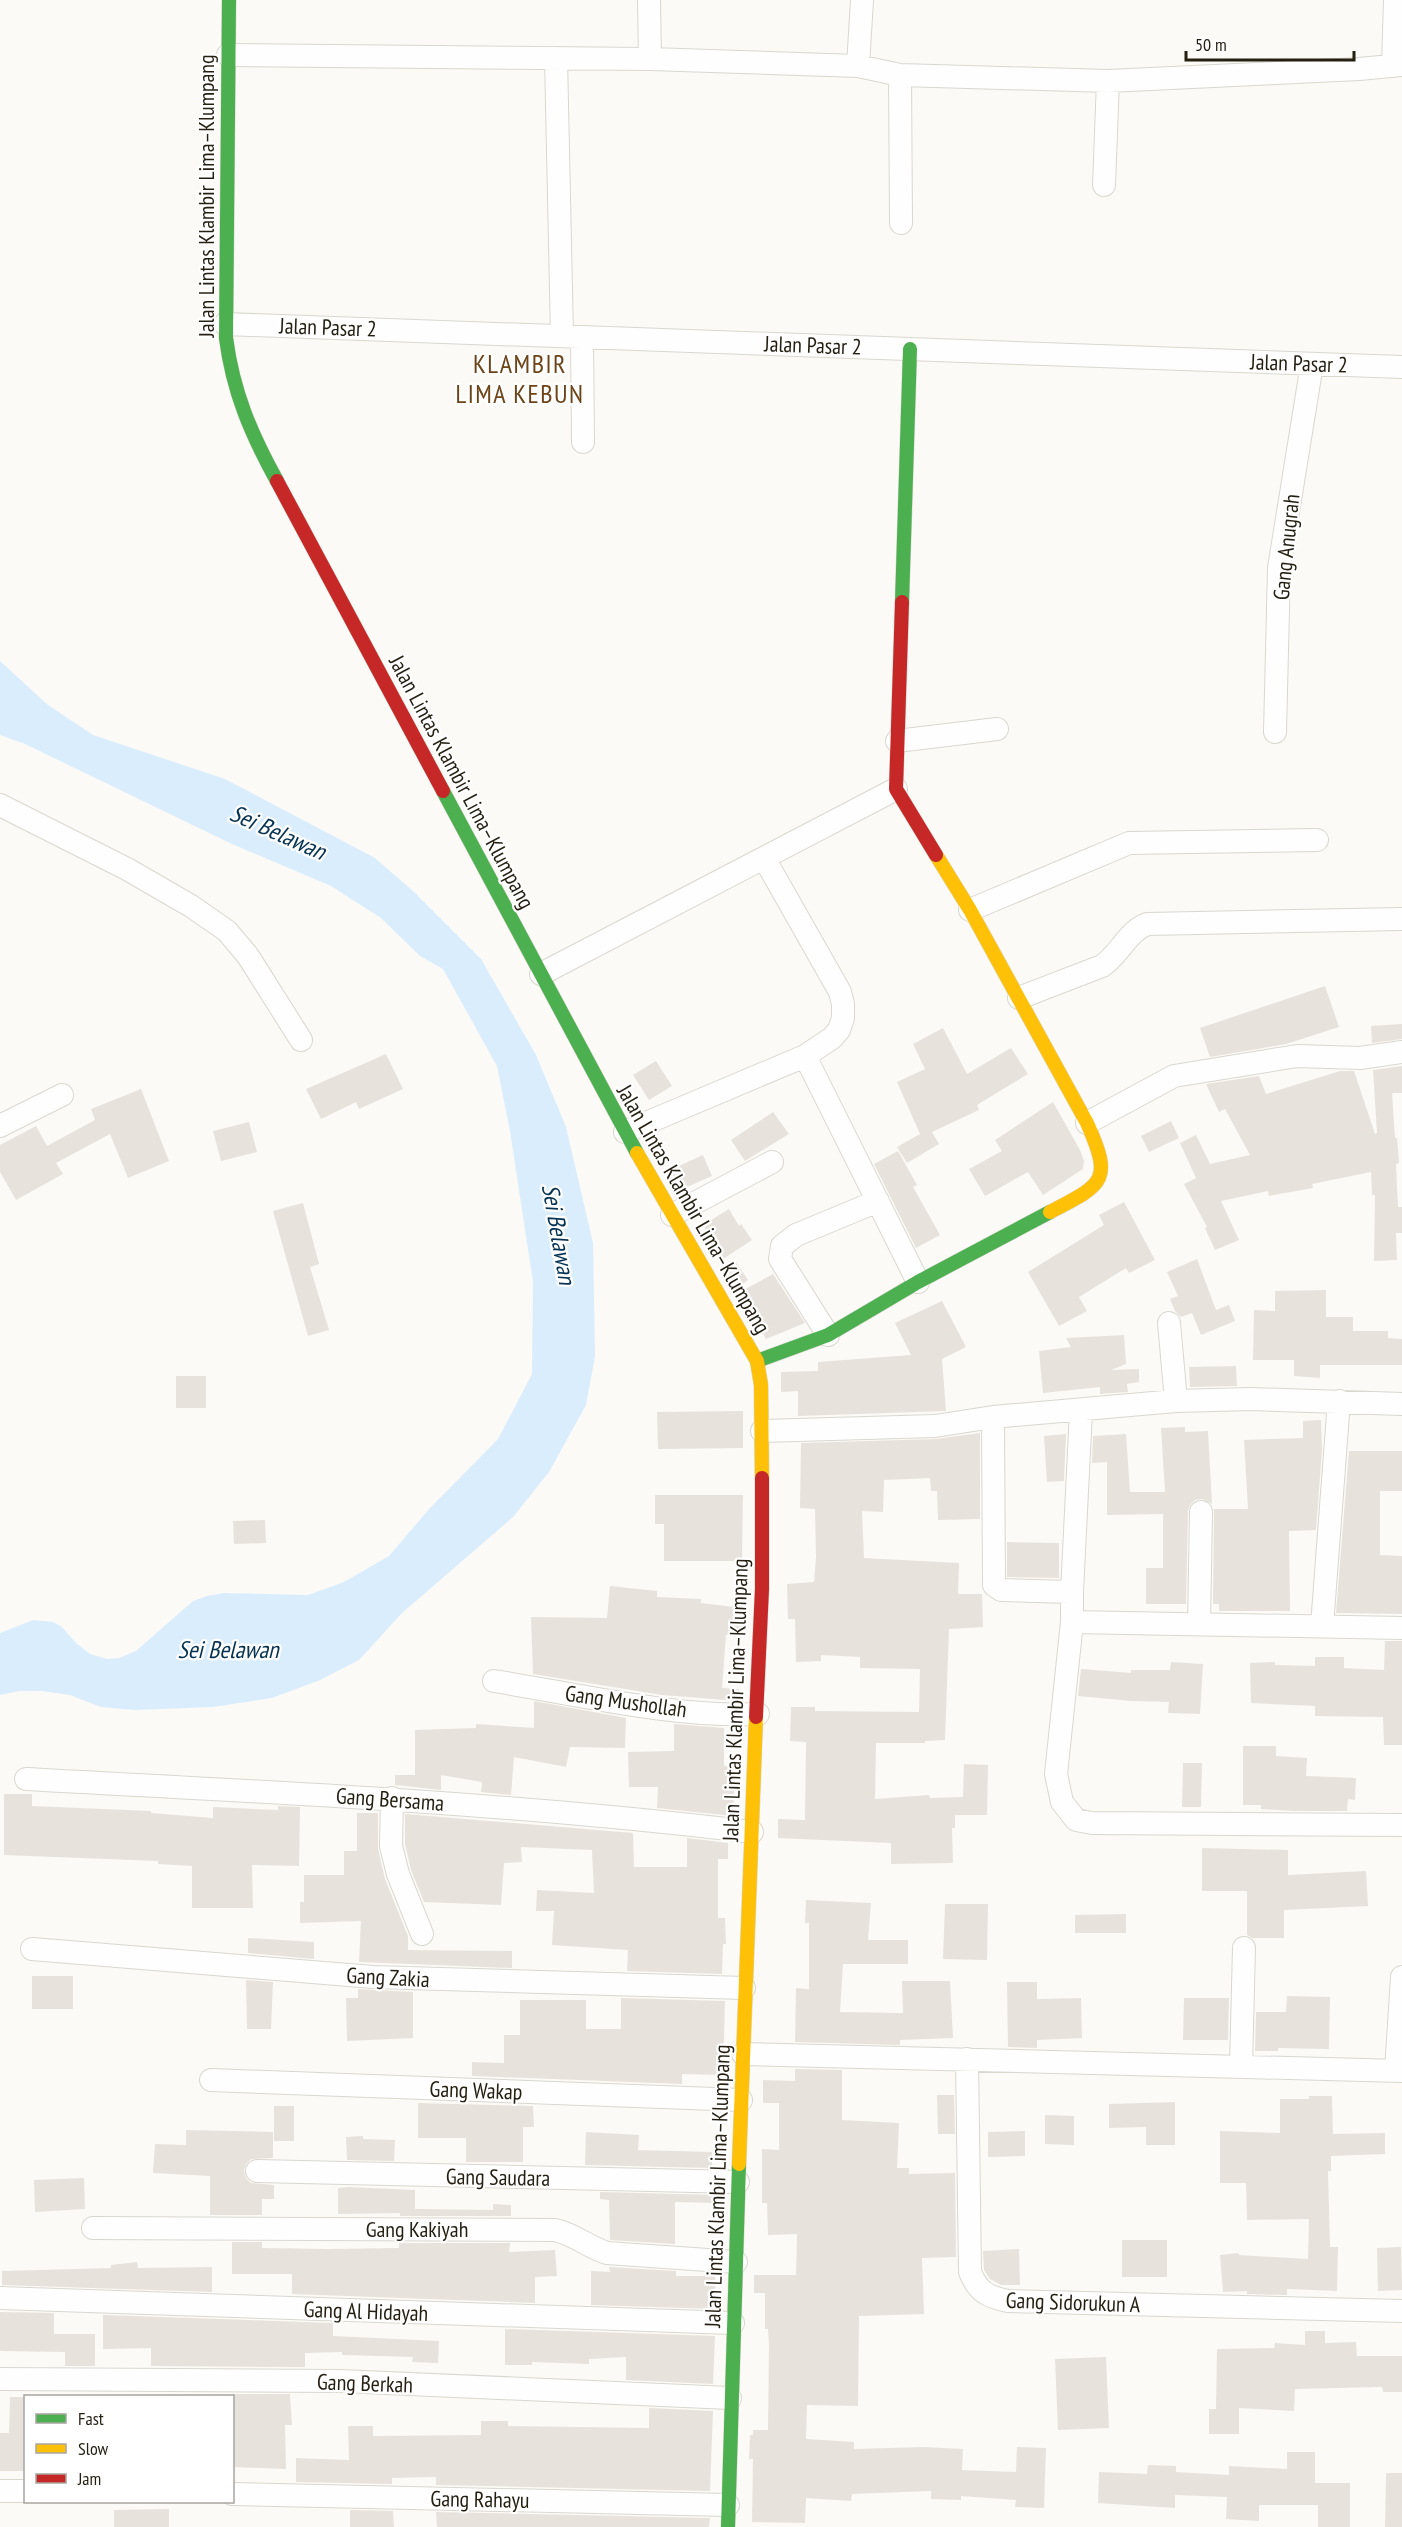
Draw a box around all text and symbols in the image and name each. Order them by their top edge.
scale bar [1186,24,1354,62]
text: 50 m [1195,33,1227,56]
street label: Jalan Lintas Klambir Lima–Klumpang [192,54,220,339]
street label: Jalan Pasar 2 [278,311,377,343]
street label: Jalan Pasar 2 [763,329,862,361]
district label: KLAMBIR LIMA KEBUN [455,347,585,410]
street label: Jalan Pasar 2 [1249,347,1348,379]
street label: Gang Anugrah [1267,493,1305,601]
street label: Jalan Lintas Klambir Lima–Klumpang [383,650,541,914]
water label: Sei Belawan [225,797,332,867]
street label: Jalan Lintas Klambir Lima–Klumpang [611,1079,777,1339]
water label: Sei Belawan [535,1181,583,1288]
street label: Jalan Lintas Klambir Lima–Klumpang [716,1558,754,1843]
water label: Sei Belawan [177,1634,280,1665]
street label: Gang Mushollah [563,1679,689,1723]
street label: Gang Bersama [335,1781,445,1817]
street label: Gang Zakia [346,1961,430,1993]
street label: Jalan Lintas Klambir Lima–Klumpang [698,2044,736,2329]
street label: Gang Wakap [429,2074,523,2106]
street label: Gang Saudara [446,2162,550,2192]
street label: Gang Kakiyah [366,2215,468,2243]
street label: Gang Sidorukun A [1005,2286,1141,2318]
street label: Gang Al Hidayah [303,2295,429,2327]
street label: Gang Berkah [317,2367,413,2399]
legend [24,2395,234,2503]
text: Fast [78,2407,104,2430]
text: Slow [78,2437,109,2460]
text: Jam [77,2467,101,2490]
street label: Gang Rahayu [430,2484,530,2514]

